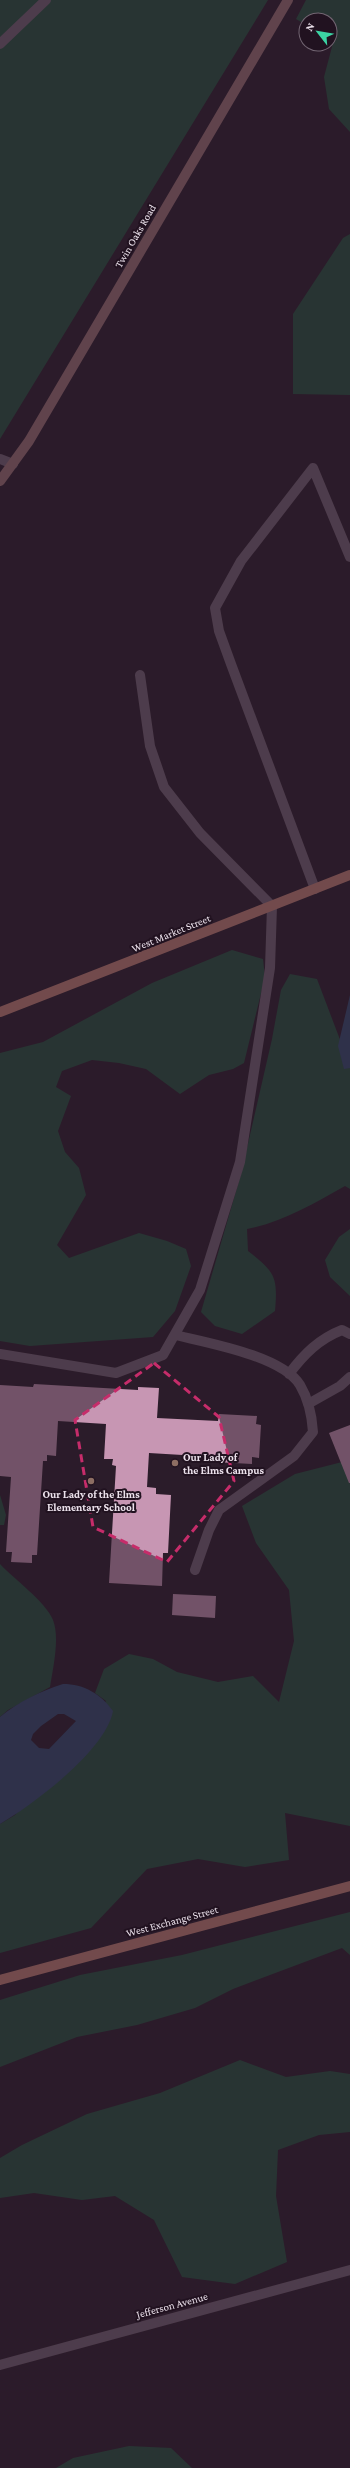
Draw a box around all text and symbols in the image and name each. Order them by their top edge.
north arrow [298,12,338,52]
text: N [302,20,317,33]
street label: Twin Oaks Road [112,202,158,270]
street label: West Market Street [130,912,213,954]
place label: Our Lady of the Elms Campus [183,1451,264,1476]
marker: Our Lady of the Elms Campus [170,1458,180,1468]
marker: Our Lady of the Elms Elementary School [86,1476,96,1486]
place label: Our Lady of the Elms Elementary School [42,1488,140,1513]
street label: West Exchange Street [125,1903,220,1940]
street label: Jefferson Avenue [134,2290,209,2322]

